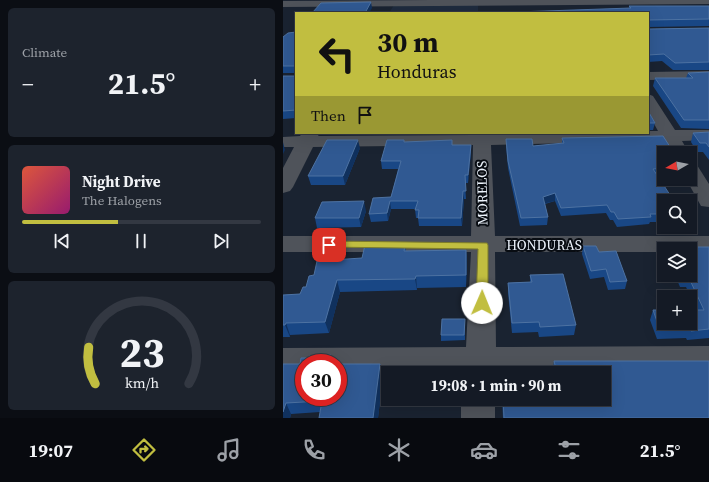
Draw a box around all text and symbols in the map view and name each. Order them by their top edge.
text: 30 m [377,23,439,61]
icon: left [311,28,363,80]
text: Climate [22,44,67,61]
text: Honduras [377,59,457,84]
text: 21.5° [108,63,175,104]
text: − [22,69,34,99]
text: + [249,69,261,99]
icon: arrive [354,104,376,126]
text: Then [311,105,346,126]
north arrow [657,146,697,186]
map controls [657,146,697,330]
street label: MORELOS [471,161,493,225]
text: Night Drive [82,171,161,192]
text: The Halogens [82,192,162,209]
button: search [657,194,697,234]
pin [312,228,346,262]
icon: previous [51,230,73,252]
icon: pause [130,230,152,252]
icon: next [210,230,232,252]
icon: arrive [318,234,340,256]
street label: HONDURAS [506,235,582,255]
button: layers [657,242,697,282]
position arrow [461,282,503,324]
button: + [657,290,697,330]
text: 23 [119,323,164,380]
speed limit sign: 30 [295,354,347,406]
text: km/h [125,372,159,392]
text: 19:08 · 1 min · 90 m [431,375,561,396]
icon: directions [130,436,158,464]
icon: music [215,436,243,464]
icon: phone [300,436,328,464]
icon: climate [385,436,413,464]
icon: car [470,436,498,464]
icon: filters [555,436,583,464]
text: 19:07 [28,438,73,463]
text: 21.5° [640,438,680,463]

